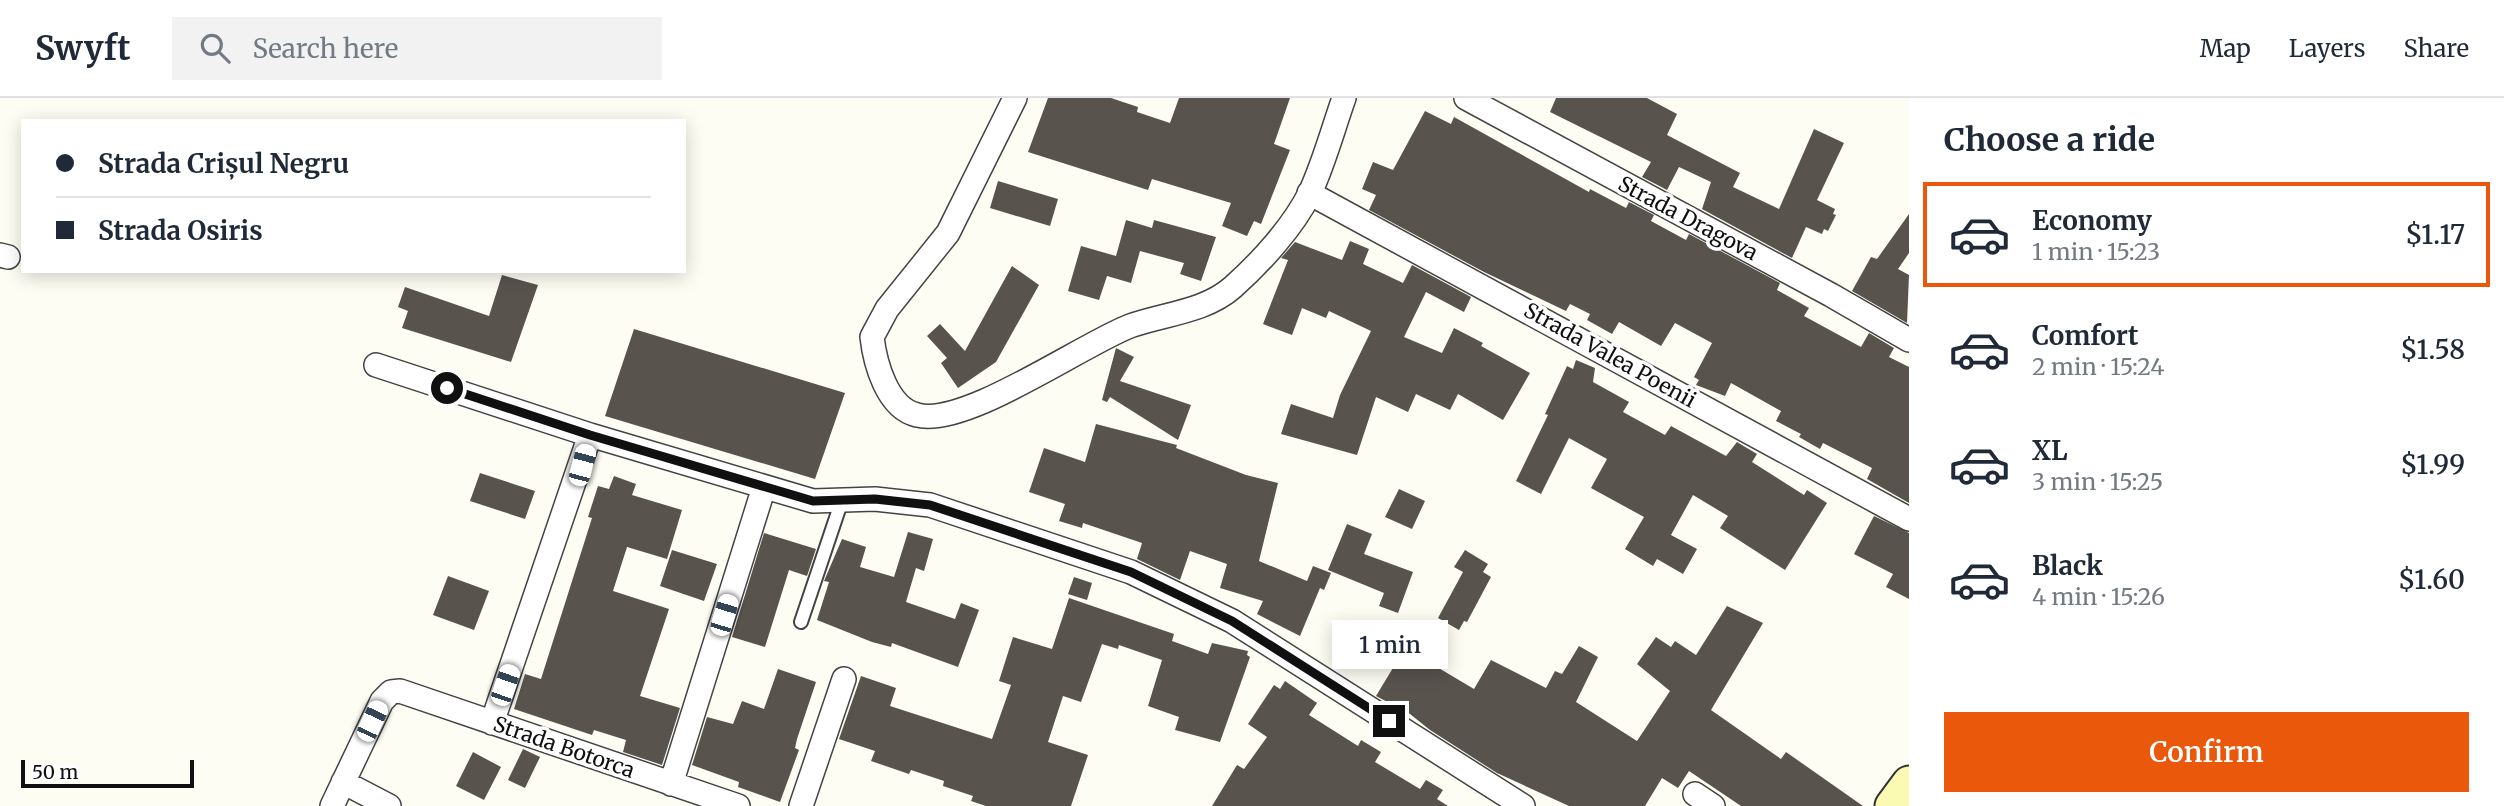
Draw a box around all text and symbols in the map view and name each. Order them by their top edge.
search box [172,17,662,80]
text: Swyft [35,28,130,69]
icon: search [196,29,234,67]
text: Search here [252,32,398,65]
text: Map [2200,33,2251,64]
text: Layers [2289,33,2365,64]
text: Share [2403,33,2469,64]
text: Choose a ride [1944,120,2155,160]
text: Strada Crișul Negru [98,147,349,180]
street label: Strada Dragova [1614,170,1762,266]
icon: car [1948,203,2011,266]
text: Economy [2032,204,2152,237]
text: Strada Osiris [98,214,263,247]
text: $1.17 [2405,218,2465,251]
text: 1 min · 15:23 [2032,237,2160,266]
street label: Strada Valea Poenii [1519,296,1701,414]
icon: car [1948,318,2011,381]
text: Comfort [2032,319,2138,352]
text: $1.58 [2400,333,2465,366]
text: 2 min · 15:24 [2032,352,2165,381]
route start [431,372,463,404]
icon: car [1948,433,2011,496]
text: XL [2032,434,2068,467]
car [567,442,598,488]
text: $1.99 [2400,448,2465,481]
text: 3 min · 15:25 [2032,467,2163,496]
icon: car [1948,548,2011,611]
text: Black [2032,549,2103,582]
text: $1.60 [2398,563,2465,596]
text: 4 min · 15:26 [2032,582,2165,611]
car [708,592,741,638]
callout: 1 min [1331,620,1447,668]
text: 1 min [1359,630,1421,659]
car [489,662,522,708]
car [354,698,391,744]
route end [1373,705,1405,737]
street label: Strada Botorca [490,710,638,784]
button: Confirm [1944,712,2469,792]
scale bar [21,757,194,789]
text: 50 m [32,760,78,784]

